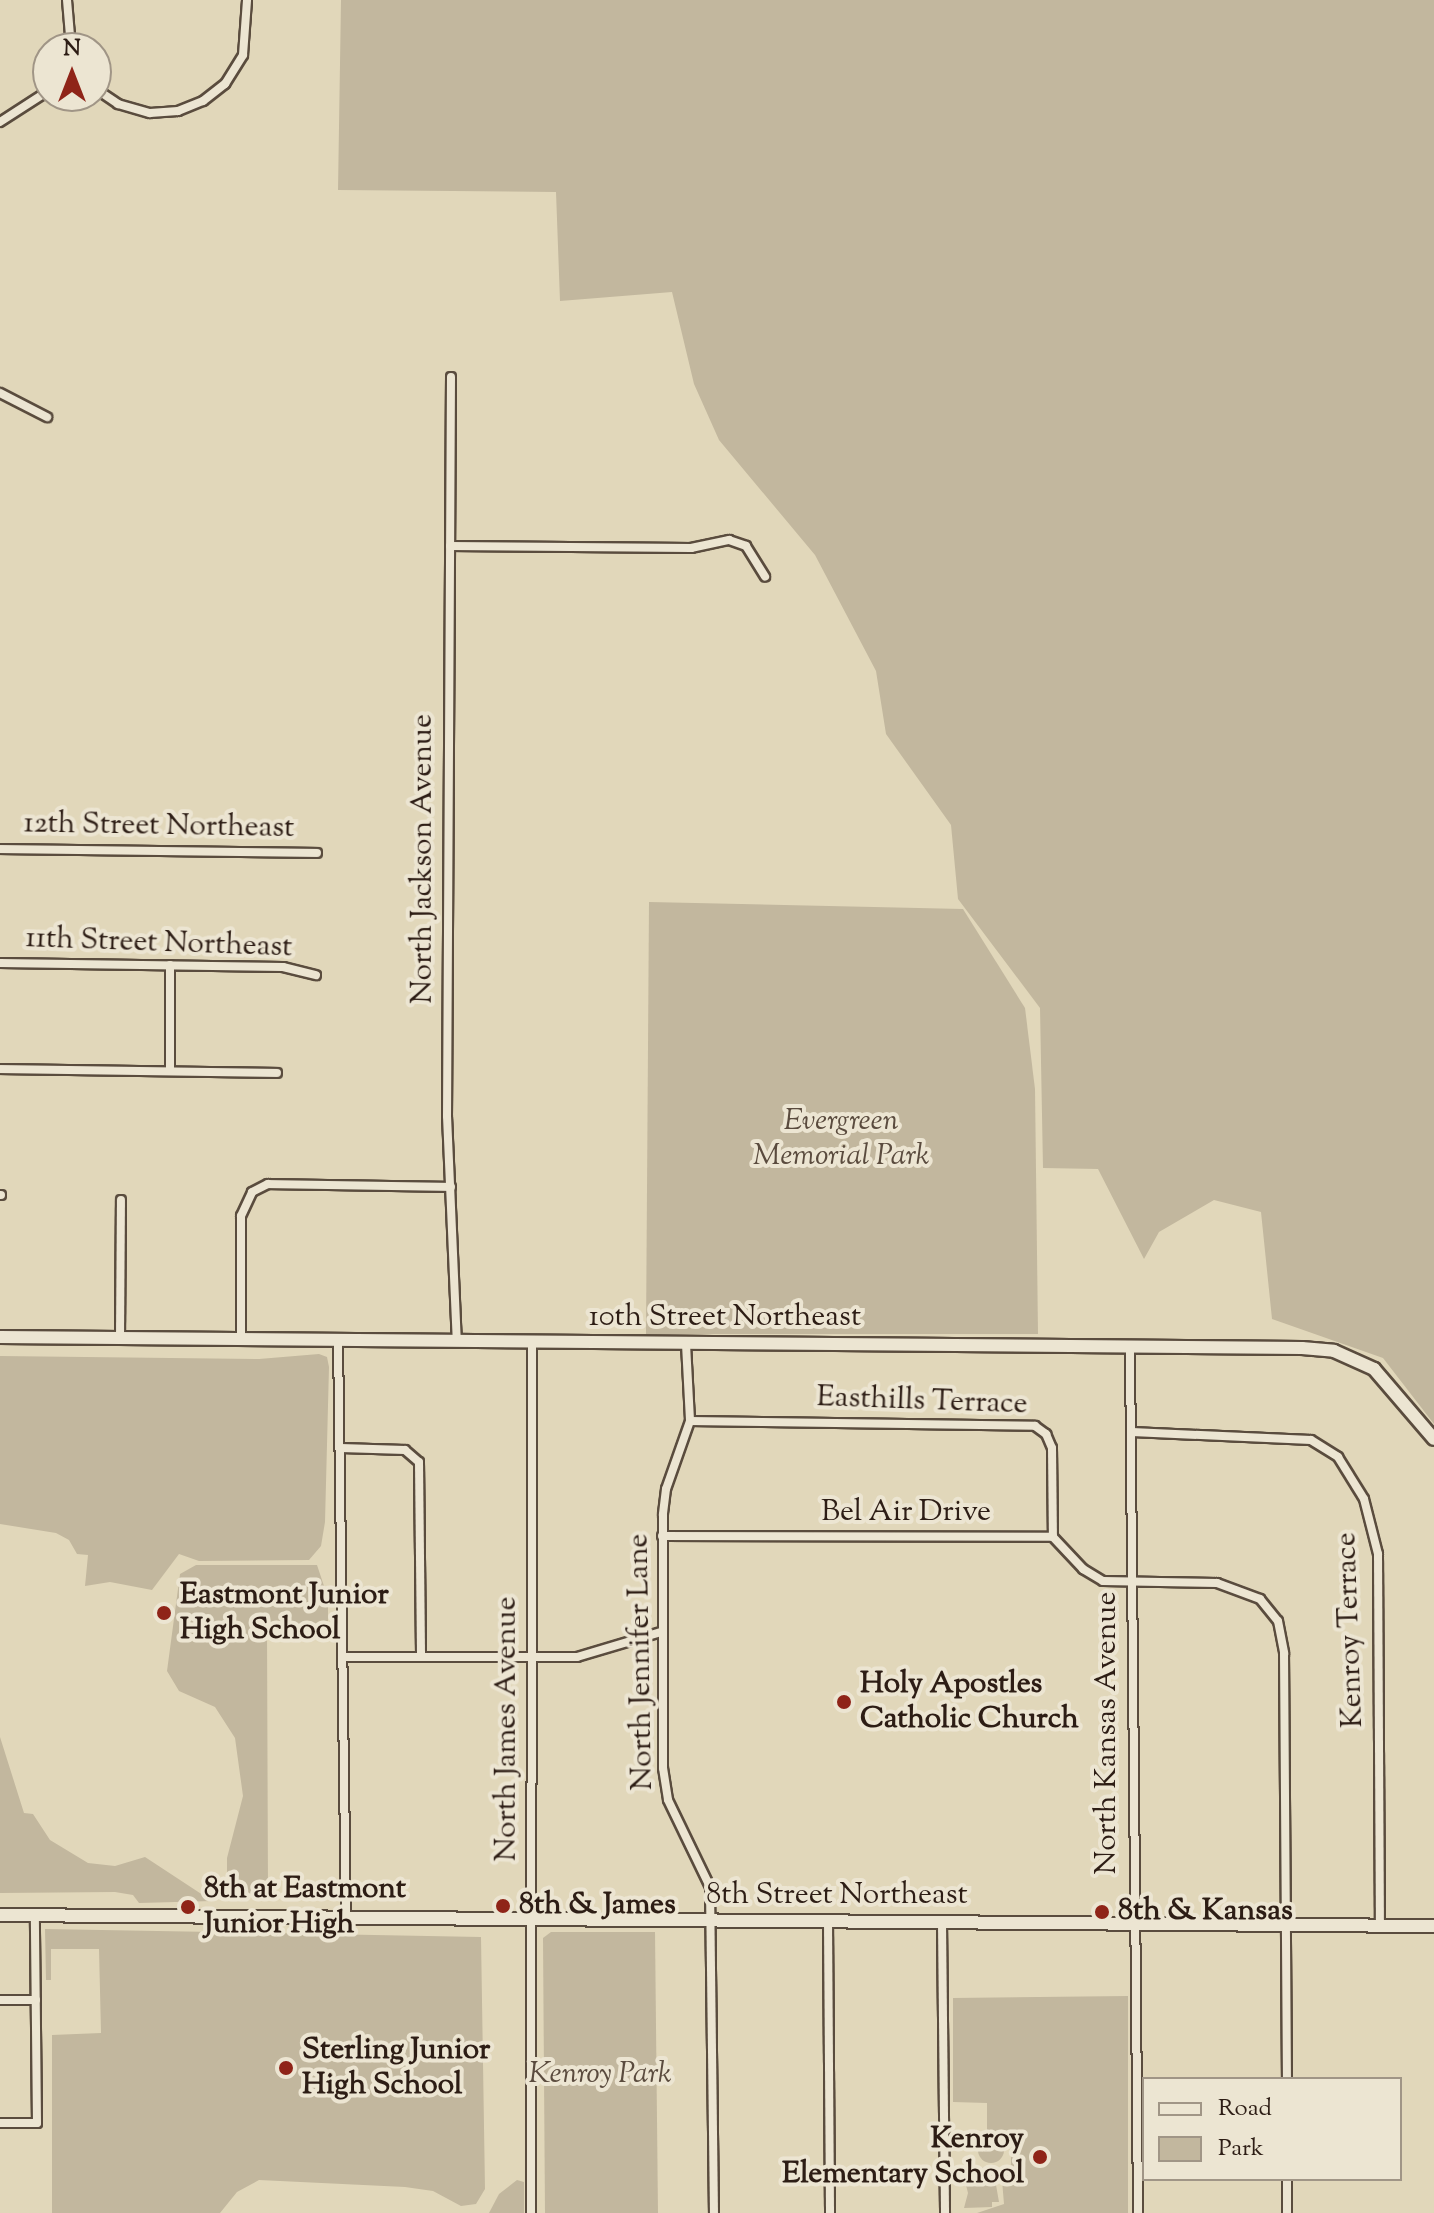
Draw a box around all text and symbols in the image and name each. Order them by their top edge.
north arrow [32,32,112,112]
text: N [63,34,81,66]
street label: North Jackson Avenue [406,714,442,1004]
street label: 12th Street Northeast [23,807,295,847]
street label: 11th Street Northeast [25,921,293,967]
park label: Evergreen Memorial Park [753,1104,929,1174]
street label: 10th Street Northeast [589,1300,861,1336]
street label: Easthills Terrace [816,1380,1028,1424]
street label: Bel Air Drive [821,1495,991,1531]
street label: Kenroy Terrace [1330,1532,1372,1728]
street label: North Jennifer Lane [622,1533,662,1791]
place label: Eastmont Junior High School [180,1578,389,1648]
street label: North Kansas Avenue [1090,1592,1126,1874]
street label: North James Avenue [490,1597,526,1861]
marker: Eastmont Junior High School [155,1604,173,1622]
place label: Holy Apostles Catholic Church [860,1667,1079,1738]
marker: Holy Apostles Catholic Church [835,1693,853,1711]
place label: 8th at Eastmont Junior High [204,1872,406,1942]
street label: 8th Street Northeast [706,1878,968,1914]
place label: 8th & James [519,1888,676,1924]
place label: 8th & Kansas [1118,1894,1293,1930]
marker: 8th & James [494,1897,512,1915]
marker: 8th at Eastmont Junior High [179,1898,197,1916]
marker: 8th & Kansas [1093,1903,1111,1921]
place label: Sterling Junior High School [302,2033,490,2104]
park label: Kenroy Park [529,2057,671,2093]
marker: Sterling Junior High School [277,2059,295,2077]
legend [1142,2077,1402,2181]
text: Road [1218,2092,1272,2126]
place label: Kenroy Elementary School [782,2122,1024,2192]
text: Park [1218,2132,1264,2166]
marker: Kenroy Elementary School [1031,2148,1049,2166]

